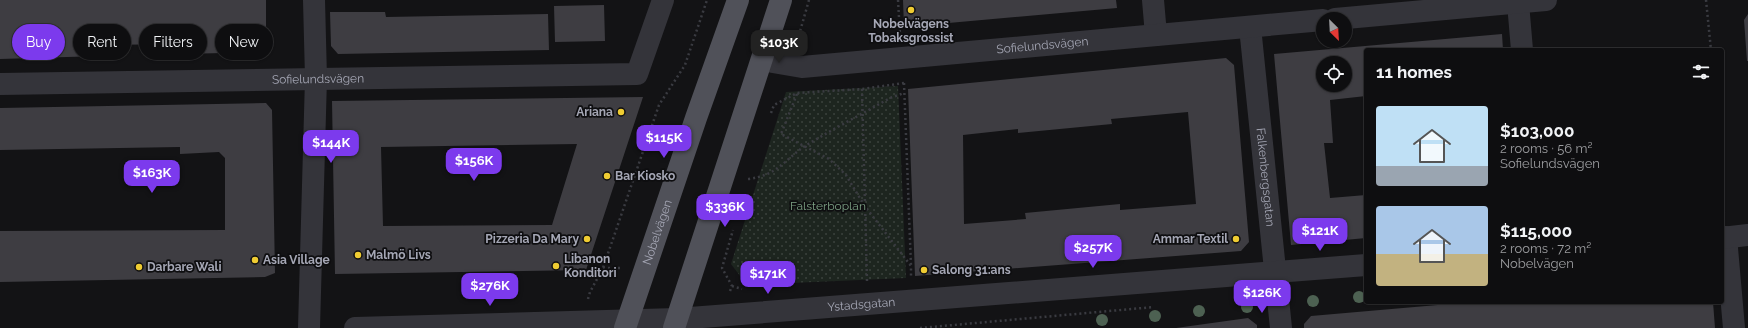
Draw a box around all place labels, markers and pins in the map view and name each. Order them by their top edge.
marker: Nobelvägens Tobaksgrossist [906,5,916,15]
place label: Nobelvägens Tobaksgrossist [868,17,954,45]
pin: $103K [751,30,807,64]
place label: Ariana [576,105,613,119]
marker: Ariana [616,107,626,117]
pin: $115K [636,125,692,159]
pin: $144K [303,130,359,164]
pin: $156K [446,148,502,182]
pin: $163K [124,160,180,194]
place label: Bar Kiosko [615,169,675,183]
marker: Bar Kiosko [602,171,612,181]
pin: $336K [697,194,753,228]
pin: $121K [1292,218,1348,252]
place label: Pizzeria Da Mary [485,232,579,246]
place label: Ammar Textil [1153,232,1228,246]
marker: Pizzeria Da Mary [582,234,592,244]
marker: Ammar Textil [1231,234,1241,244]
pin: $257K [1065,235,1121,269]
place label: Malmö Livs [366,248,431,262]
marker: Malmö Livs [353,250,363,260]
place label: Libanon Konditori [564,252,616,280]
place label: Asia Village [263,253,330,267]
marker: Asia Village [250,255,260,265]
place label: Darbare Wali [147,260,221,274]
marker: Libanon Konditori [551,261,561,271]
pin: $171K [740,261,796,295]
marker: Darbare Wali [134,262,144,272]
place label: Salong 31:ans [932,263,1011,277]
marker: Salong 31:ans [919,265,929,275]
pin: $276K [462,273,518,307]
pin: $126K [1234,280,1290,314]

